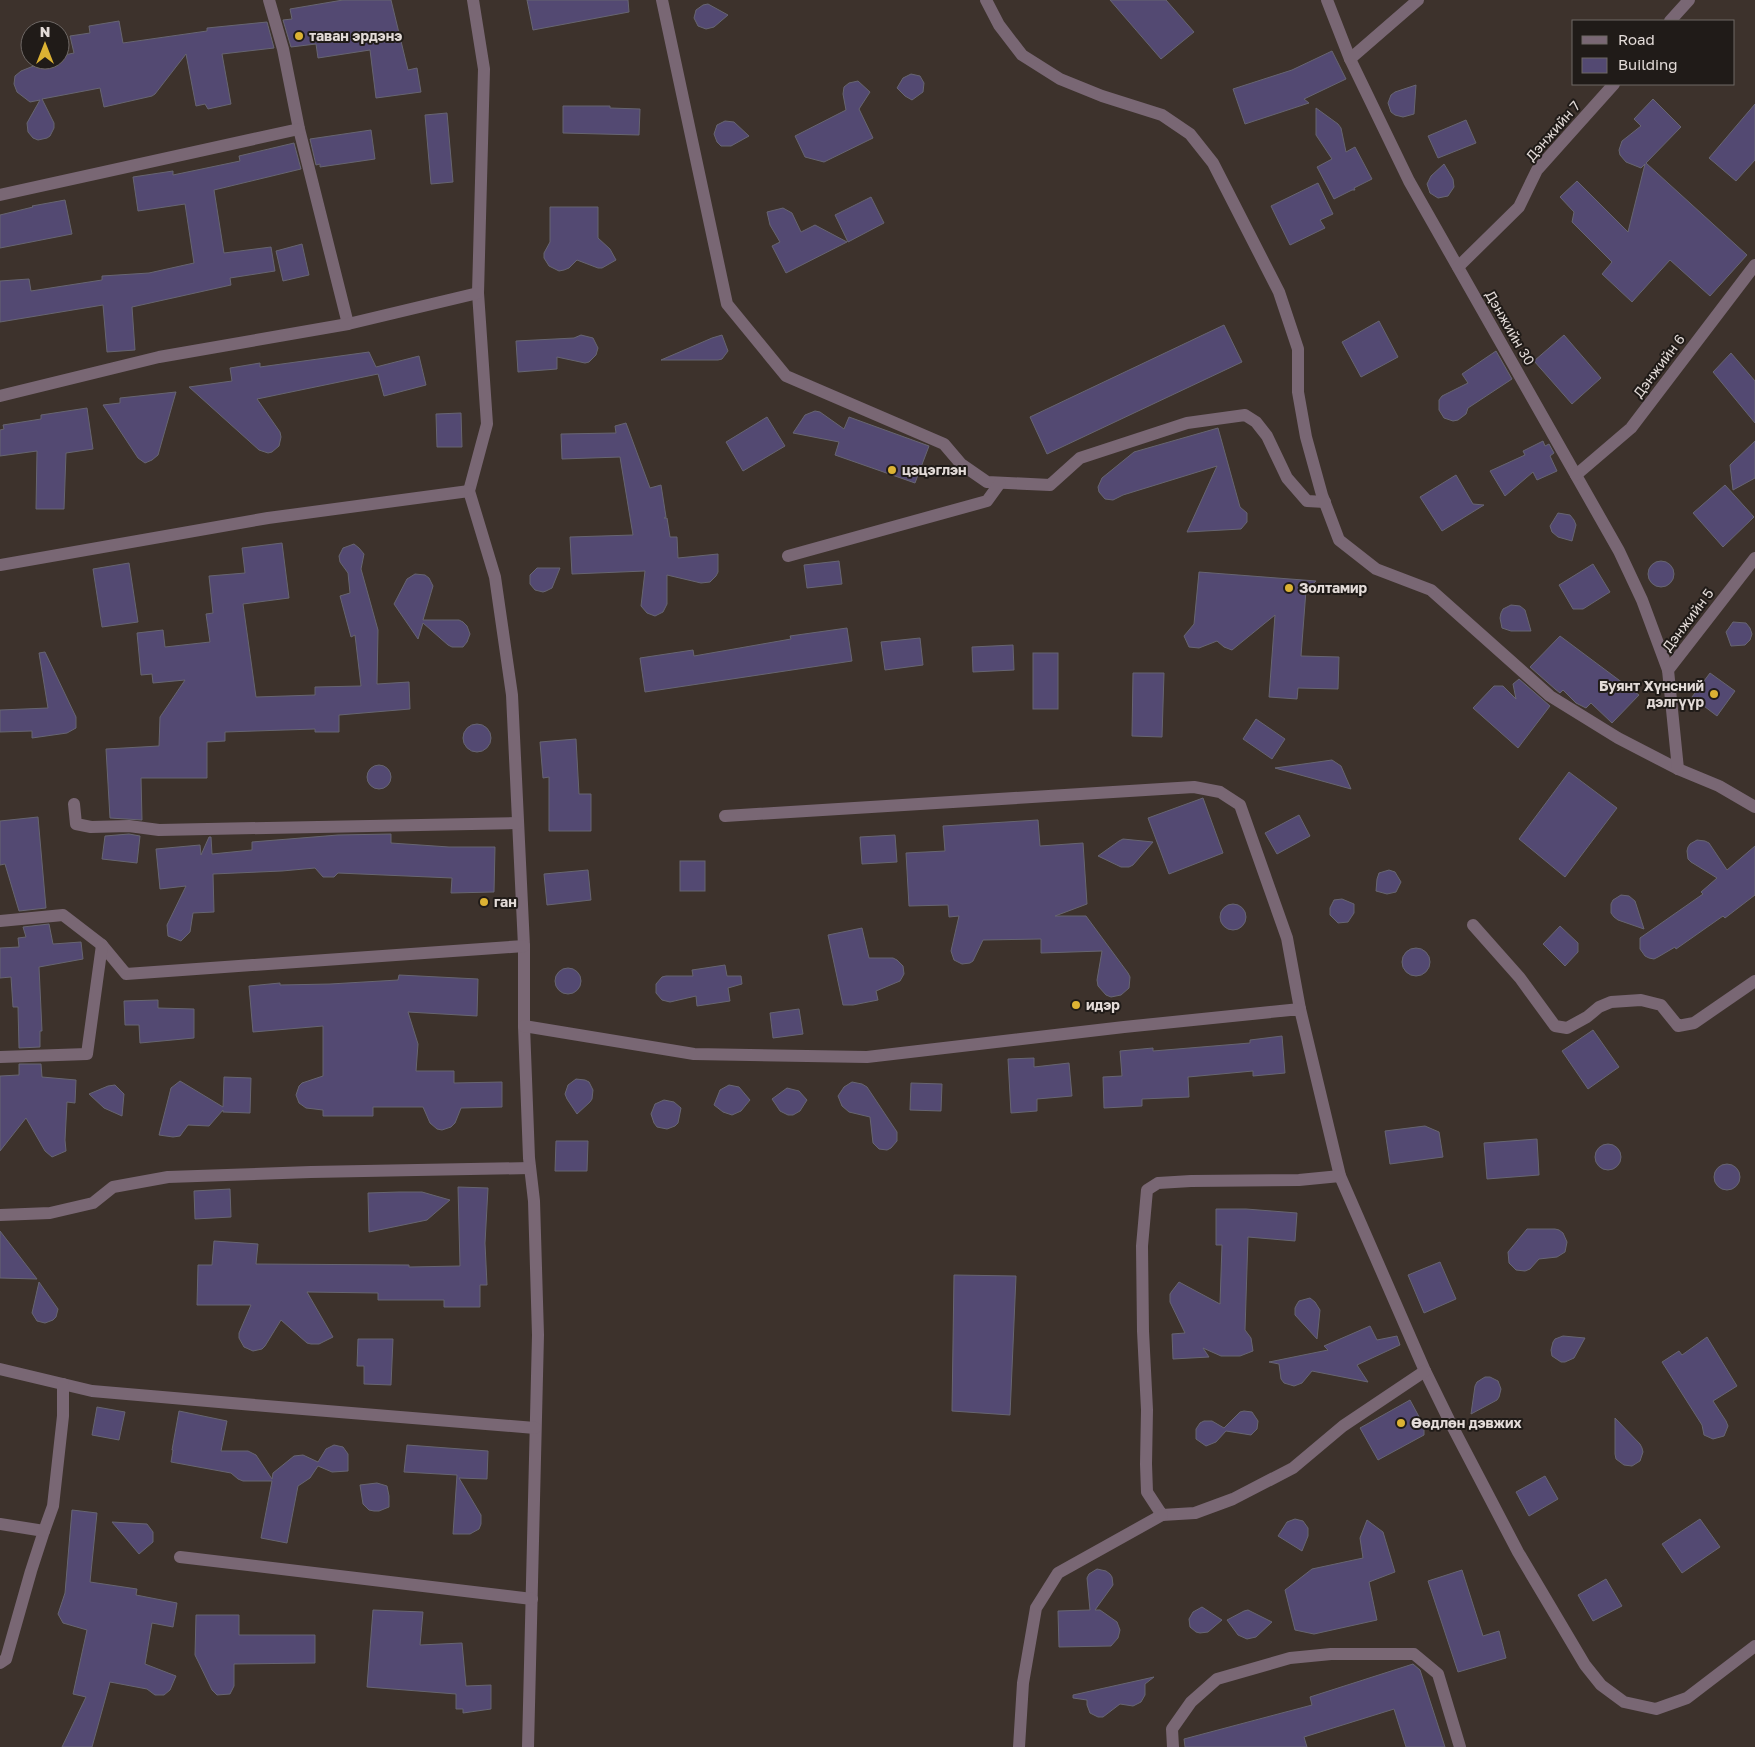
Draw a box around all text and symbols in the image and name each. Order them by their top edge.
north arrow [20,20,70,70]
legend [1572,20,1735,85]
text: N [40,23,50,40]
place label: таван эрдэнэ [309,27,402,44]
marker: таван эрдэнэ [293,30,305,42]
text: Road [1618,30,1655,48]
text: Building [1618,55,1678,73]
street label: Дэнжийн 7 [1522,97,1583,164]
street label: Дэнжийн 30 [1482,287,1539,368]
street label: Дэнжийн 6 [1629,331,1688,401]
place label: цэцэглэн [902,461,967,478]
marker: цэцэглэн [886,464,898,476]
place label: Золтамир [1299,579,1368,596]
marker: Золтамир [1283,582,1295,594]
street label: Дэнжийн 5 [1658,585,1717,655]
place label: Буянт Хүнсний дэлгүүр [1599,677,1704,710]
marker: Буянт Хүнсний дэлгүүр [1708,688,1720,700]
place label: ган [494,893,517,910]
marker: ган [478,896,490,908]
place label: идэр [1086,996,1120,1013]
marker: идэр [1070,999,1082,1011]
place label: Өөдлөн дэвжих [1411,1414,1522,1431]
marker: Өөдлөн дэвжих [1395,1417,1407,1429]

